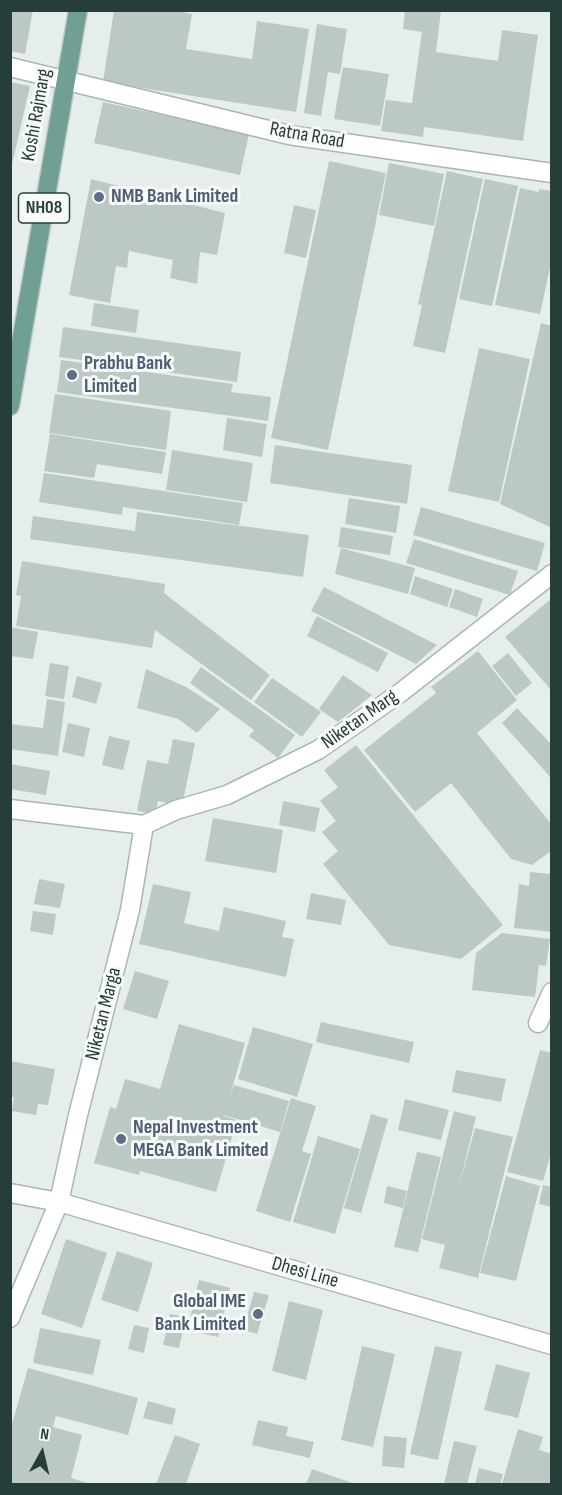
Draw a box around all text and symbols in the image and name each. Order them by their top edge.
street label: Koshi Rajmarg [17,67,57,163]
street label: Ratna Road [268,118,346,154]
place label: NMB Bank Limited [111,185,238,209]
marker: NMB Bank Limited [92,190,106,204]
road number: NH08 [18,193,70,223]
place label: Prabhu Bank Limited [84,352,172,399]
marker: Prabhu Bank Limited [65,368,79,382]
street label: Niketan Marg [317,685,403,755]
street label: Niketan Marga [81,965,127,1063]
place label: Nepal Investment MEGA Bank Limited [133,1116,268,1163]
marker: Nepal Investment MEGA Bank Limited [114,1132,128,1146]
street label: Dhesi Line [269,1252,341,1294]
place label: Global IME Bank Limited [155,1290,246,1337]
marker: Global IME Bank Limited [251,1307,265,1321]
north arrow [12,1423,72,1483]
text: N [39,1425,50,1445]

